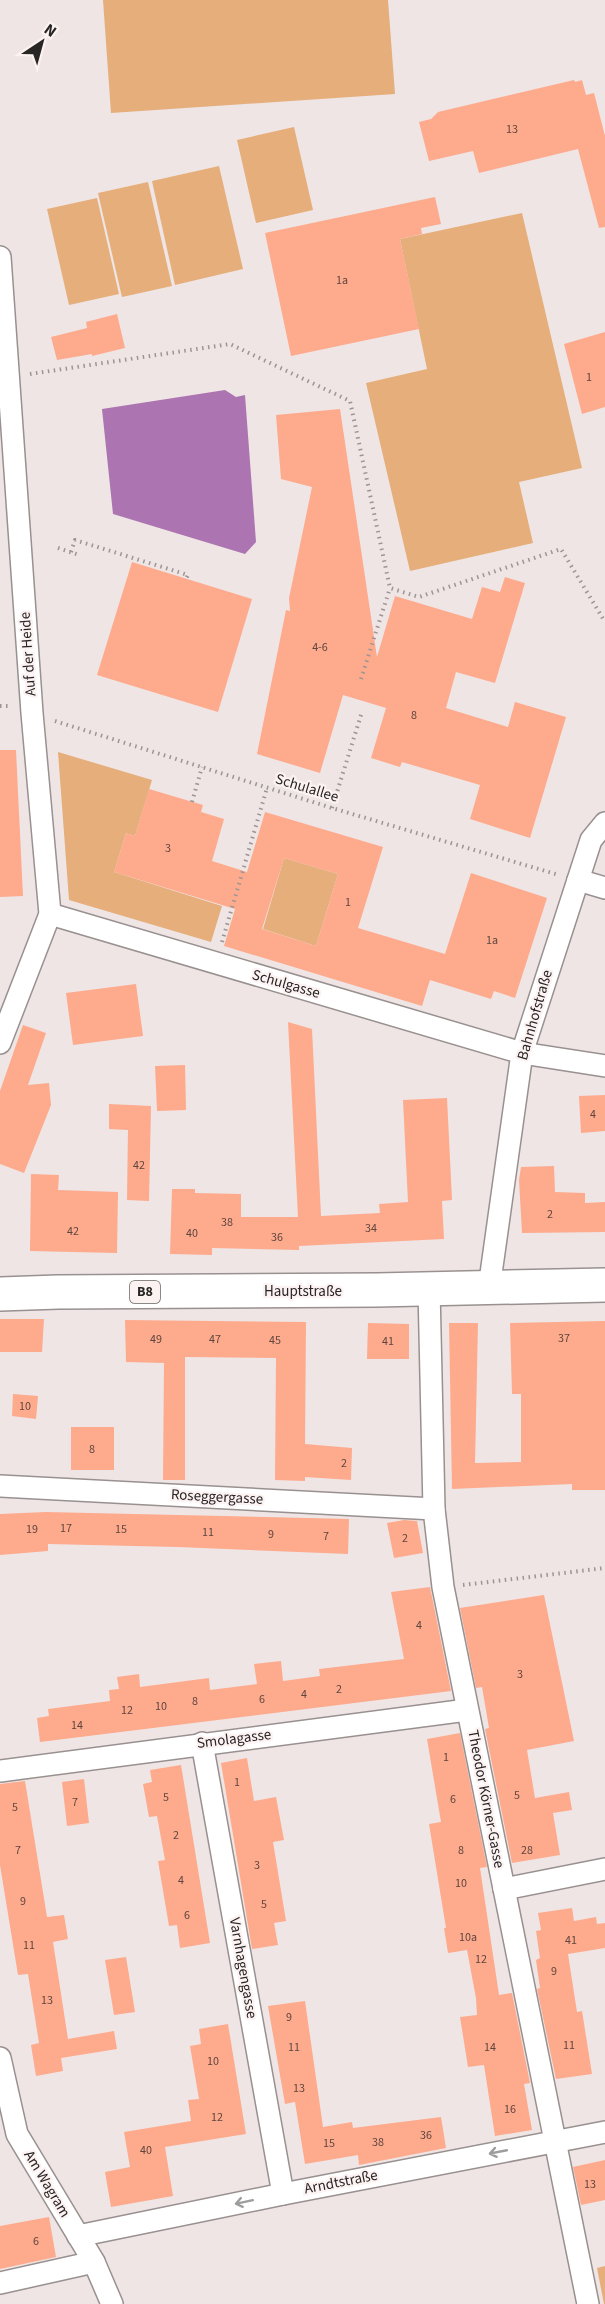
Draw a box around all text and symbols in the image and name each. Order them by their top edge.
north arrow [12,12,72,72]
text: N [39,19,61,43]
house number: 13 [506,121,518,138]
house number: 1a [336,272,348,289]
house number: 1 [586,369,592,386]
street label: Auf der Heide [15,611,41,697]
house number: 4-6 [312,639,328,656]
house number: 8 [411,707,417,724]
street label: Schulallee [273,768,341,808]
house number: 3 [165,840,171,857]
house number: 1 [345,894,351,911]
house number: 1a [486,932,498,949]
street label: Schulgasse [250,964,322,1004]
street label: Bahnhofstraße [512,967,558,1063]
house number: 4 [590,1106,596,1123]
house number: 42 [133,1157,145,1174]
house number: 2 [547,1206,553,1223]
house number: 38 [221,1214,233,1231]
house number: 34 [365,1220,377,1237]
house number: 42 [67,1223,79,1240]
house number: 40 [186,1225,198,1242]
house number: 36 [271,1229,283,1246]
road number: B8 [130,1281,160,1303]
street label: Hauptstraße [264,1281,342,1302]
house number: 37 [558,1330,570,1347]
house number: 49 [150,1331,162,1348]
house number: 47 [209,1331,221,1348]
house number: 45 [269,1332,281,1349]
house number: 41 [382,1333,394,1350]
house number: 10 [19,1398,31,1415]
house number: 8 [89,1441,95,1458]
house number: 2 [341,1455,347,1472]
street label: Roseggergasse [170,1484,264,1510]
house number: 17 [60,1520,72,1537]
house number: 19 [26,1521,38,1538]
house number: 15 [115,1521,127,1538]
house number: 11 [202,1524,214,1541]
house number: 9 [268,1526,274,1543]
house number: 7 [323,1528,329,1545]
house number: 2 [402,1530,408,1547]
house number: 4 [416,1617,422,1634]
house number: 3 [517,1666,523,1683]
house number: 2 [336,1681,342,1698]
house number: 4 [301,1686,307,1703]
house number: 6 [259,1691,265,1708]
house number: 8 [192,1693,198,1710]
house number: 10 [155,1698,167,1715]
house number: 12 [121,1702,133,1719]
house number: 14 [71,1717,83,1734]
street label: Smolagasse [196,1724,272,1754]
street label: Theodor Körner-Gasse [462,1728,510,1870]
house number: 1 [443,1749,449,1766]
house number: 1 [234,1774,240,1791]
house number: 5 [514,1787,520,1804]
house number: 5 [163,1789,169,1806]
house number: 6 [450,1791,456,1808]
house number: 7 [72,1794,78,1811]
house number: 5 [12,1799,18,1816]
house number: 2 [173,1827,179,1844]
house number: 7 [15,1842,21,1859]
house number: 8 [458,1842,464,1859]
house number: 28 [521,1842,533,1859]
house number: 3 [254,1857,260,1874]
house number: 4 [178,1872,184,1889]
house number: 10 [455,1875,467,1892]
house number: 9 [20,1893,26,1910]
house number: 5 [261,1896,267,1913]
house number: 6 [184,1907,190,1924]
street label: Varnhagengasse [224,1916,262,2020]
house number: 10a [459,1929,477,1946]
house number: 41 [565,1932,577,1949]
house number: 11 [23,1937,35,1954]
house number: 12 [475,1951,487,1968]
house number: 9 [551,1963,557,1980]
house number: 13 [41,1992,53,2009]
house number: 9 [286,2009,292,2026]
house number: 11 [563,2037,575,2054]
house number: 11 [288,2039,300,2056]
house number: 14 [484,2039,496,2056]
house number: 10 [207,2053,219,2070]
house number: 13 [293,2080,305,2097]
house number: 16 [504,2101,516,2118]
house number: 12 [211,2109,223,2126]
house number: 36 [420,2127,432,2144]
house number: 38 [372,2134,384,2151]
house number: 15 [323,2135,335,2152]
house number: 40 [140,2142,152,2159]
street label: Am Wagram [19,2146,75,2222]
one-way arrow [488,2147,508,2158]
street label: Arndtstraße [302,2165,380,2199]
house number: 13 [584,2176,596,2193]
one-way arrow [235,2197,255,2208]
house number: 6 [33,2233,39,2250]

